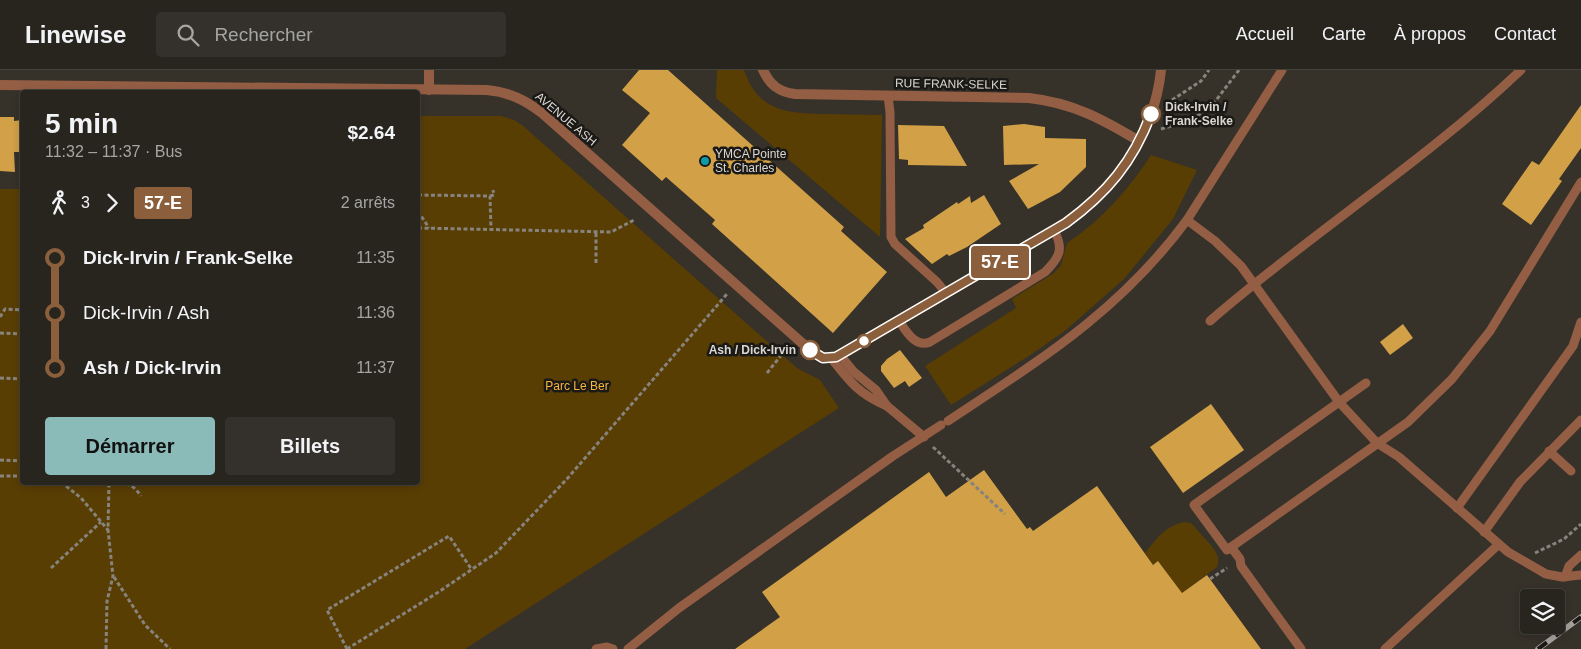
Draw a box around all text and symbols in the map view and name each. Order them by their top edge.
search box [156,12,506,57]
text: Linewise [25,21,126,48]
icon: search [174,21,202,49]
text: Rechercher [214,24,313,45]
text: Accueil [1236,24,1294,44]
text: Carte [1322,24,1366,44]
text: À propos [1394,24,1466,44]
text: Contact [1494,24,1556,44]
street label: RUE FRANK-SELKE [895,76,1007,92]
street label: AVENUE ASH [532,89,600,149]
place label: Dick-Irvin / Frank-Selke [1165,100,1233,128]
marker: Dick-Irvin / Frank-Selke [1141,104,1161,124]
text: 5 min [45,108,118,139]
text: $2.64 [347,122,395,143]
text: 11:32 – 11:37 · Bus [45,143,182,160]
place label: YMCA Pointe St. Charles [715,147,787,175]
marker: YMCA Pointe St. Charles [699,155,711,167]
icon: walk [45,189,73,217]
icon: forward [98,189,126,217]
text: 57-E [144,193,182,213]
text: 3 [81,194,90,211]
text: 2 arrêts [341,194,395,211]
line badge: 57-E [965,246,1035,278]
text: Dick-Irvin / Frank-Selke [83,247,293,268]
text: 11:35 [356,249,395,266]
text: 57-E [981,252,1019,272]
text: Dick-Irvin / Ash [83,302,210,323]
text: 11:36 [356,304,395,321]
unlabelled marker [857,334,871,348]
marker: Ash / Dick-Irvin [800,340,820,360]
place label: Ash / Dick-Irvin [709,343,796,357]
text: Ash / Dick-Irvin [83,357,221,378]
text: 11:37 [356,359,395,376]
park label: Parc Le Ber [545,379,609,393]
button: Démarrer [45,417,215,475]
button: Billets [225,417,395,475]
map controls [1520,589,1565,634]
button: layers [1520,589,1565,634]

